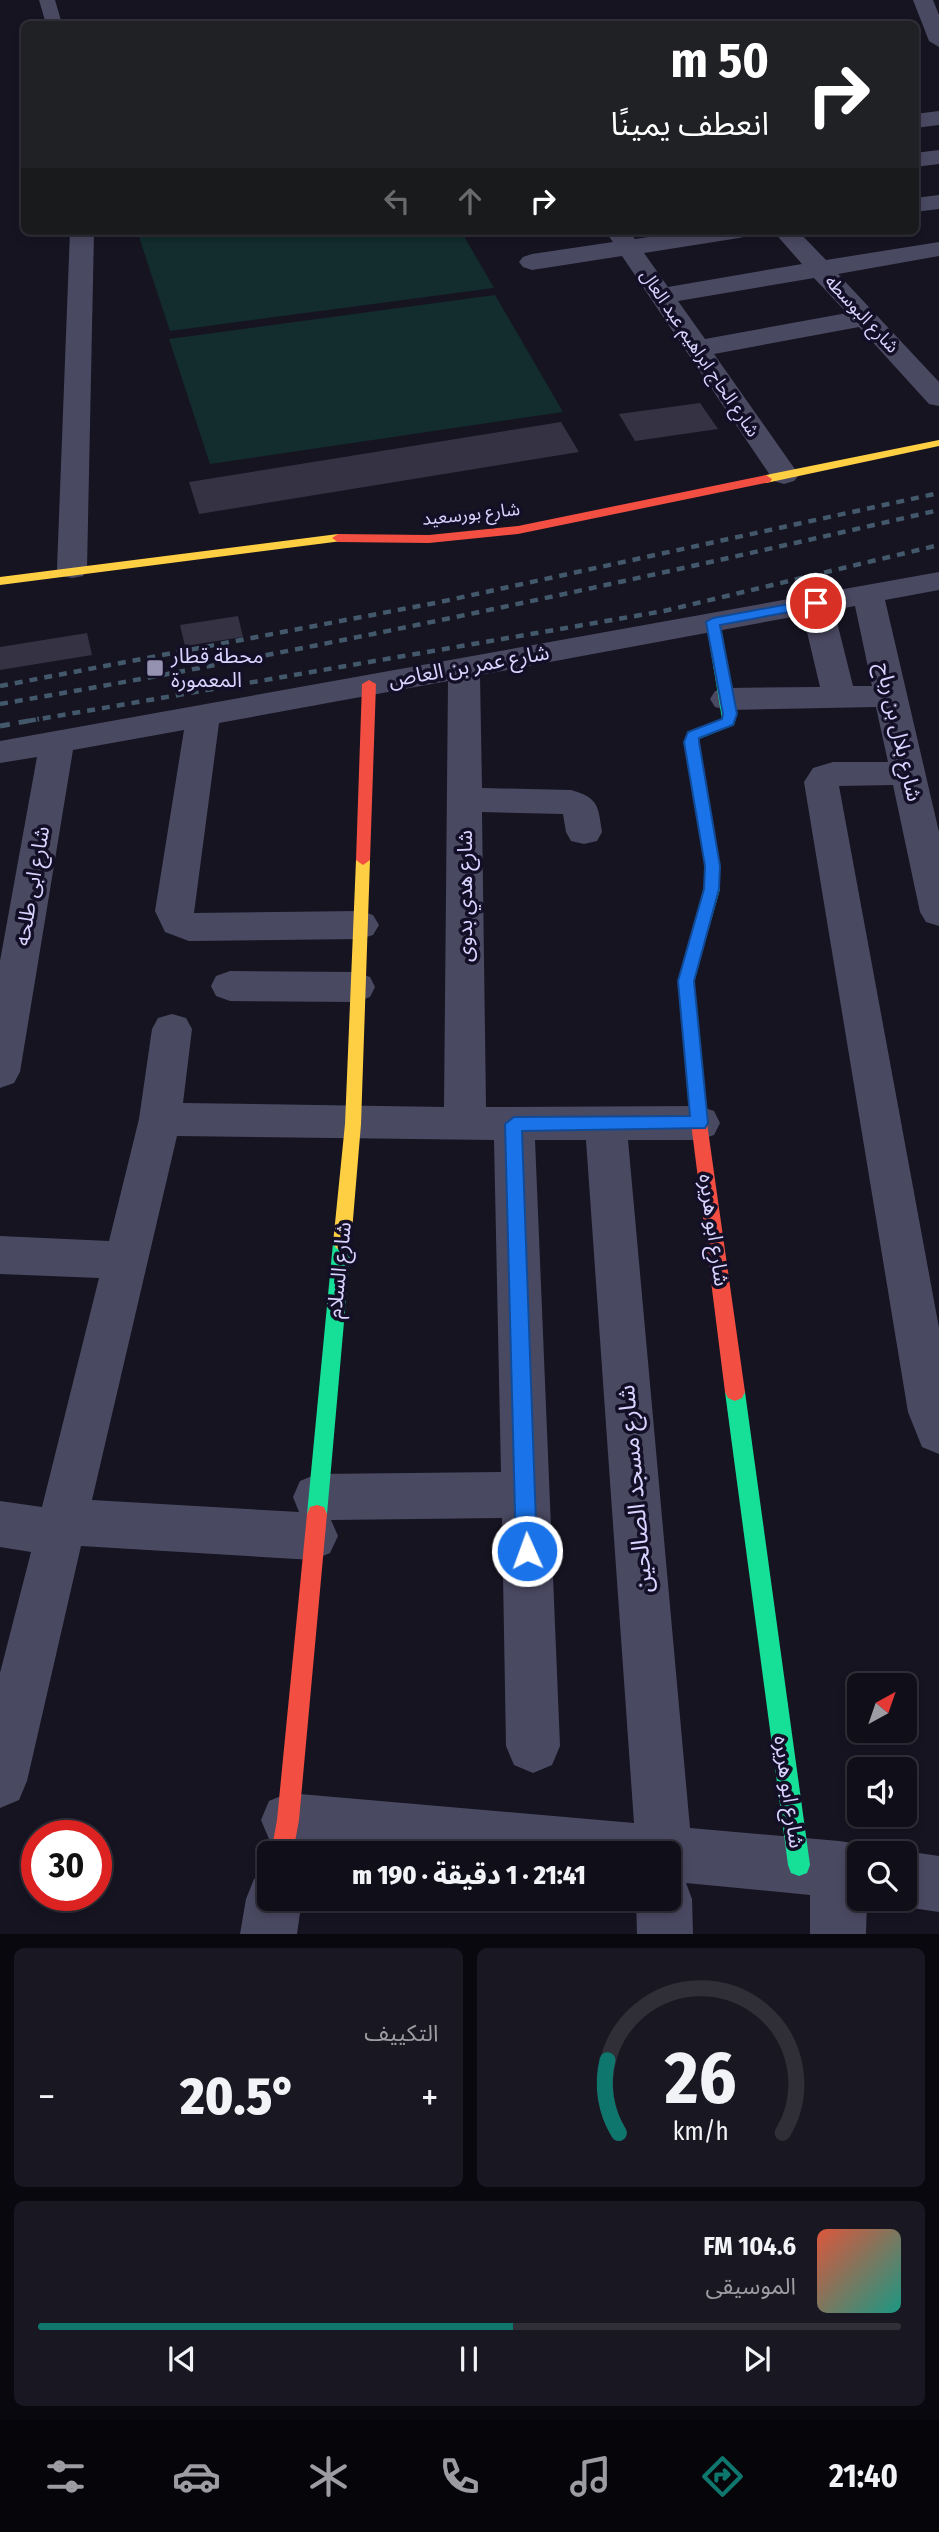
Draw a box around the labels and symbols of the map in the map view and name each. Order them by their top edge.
street label: شارع الحاج ابراهيم عبد العال [633,265,764,443]
street label: شارع البوسطه [818,270,904,360]
street label: شارع بورسعيد [421,498,521,533]
pin [786,573,846,633]
street label: شارع عمر بن العاص [387,639,552,695]
place label: محطة قطار المعمورة [170,643,264,693]
marker: محطة قطار المعمورة [145,658,165,678]
street label: شارع بلال بن رباح [868,660,928,804]
street label: شارع ابى طلحه [9,824,57,948]
street label: شارع هدي بدوى [452,830,481,962]
street label: شارع ابو هريره [691,1172,735,1288]
street label: شارع السلام [321,1220,360,1320]
street label: شارع مسجد الصالحين [612,1384,661,1594]
position arrow [490,1514,564,1588]
north arrow [847,1673,917,1743]
street label: شارع ابو هريره [766,1734,810,1850]
speed limit sign: 30 [21,1820,112,1911]

